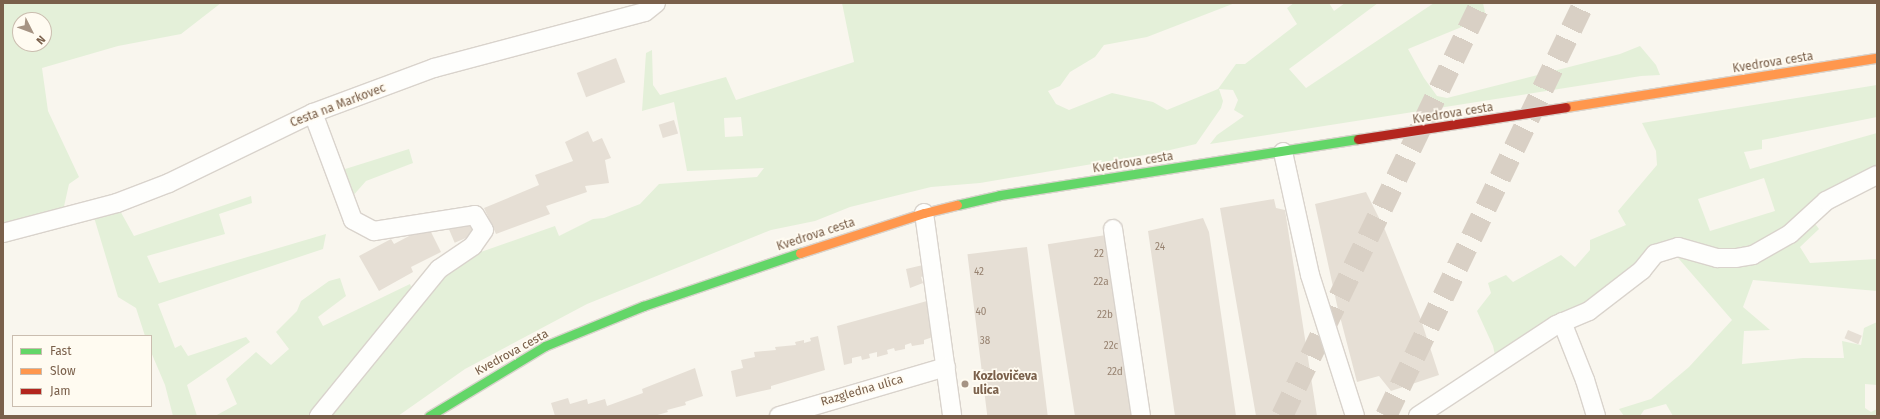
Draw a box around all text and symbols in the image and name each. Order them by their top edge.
north arrow [12,12,52,52]
text: N [33,33,48,47]
street label: Kvedrova cesta [1732,50,1814,76]
street label: Cesta na Markovec [288,81,388,131]
street label: Kvedrova cesta [1412,101,1494,127]
street label: Kvedrova cesta [1092,150,1174,176]
street label: Kvedrova cesta [775,216,857,254]
house number: 24 [1155,242,1165,254]
house number: 22 [1094,249,1104,261]
house number: 42 [974,267,984,279]
house number: 22a [1093,277,1109,289]
house number: 40 [976,307,986,319]
house number: 22b [1097,310,1113,322]
street label: Kvedrova cesta [473,327,551,379]
legend [12,335,152,407]
house number: 38 [980,336,990,348]
house number: 22c [1104,341,1118,353]
text: Fast [50,344,72,358]
text: Slow [50,364,76,378]
house number: 22d [1107,367,1123,379]
place label: Kozlovičeva ulica [973,370,1037,398]
street label: Razgledna ulica [819,372,905,410]
marker: Kozlovičeva ulica [960,379,970,389]
text: Jam [50,384,70,398]

